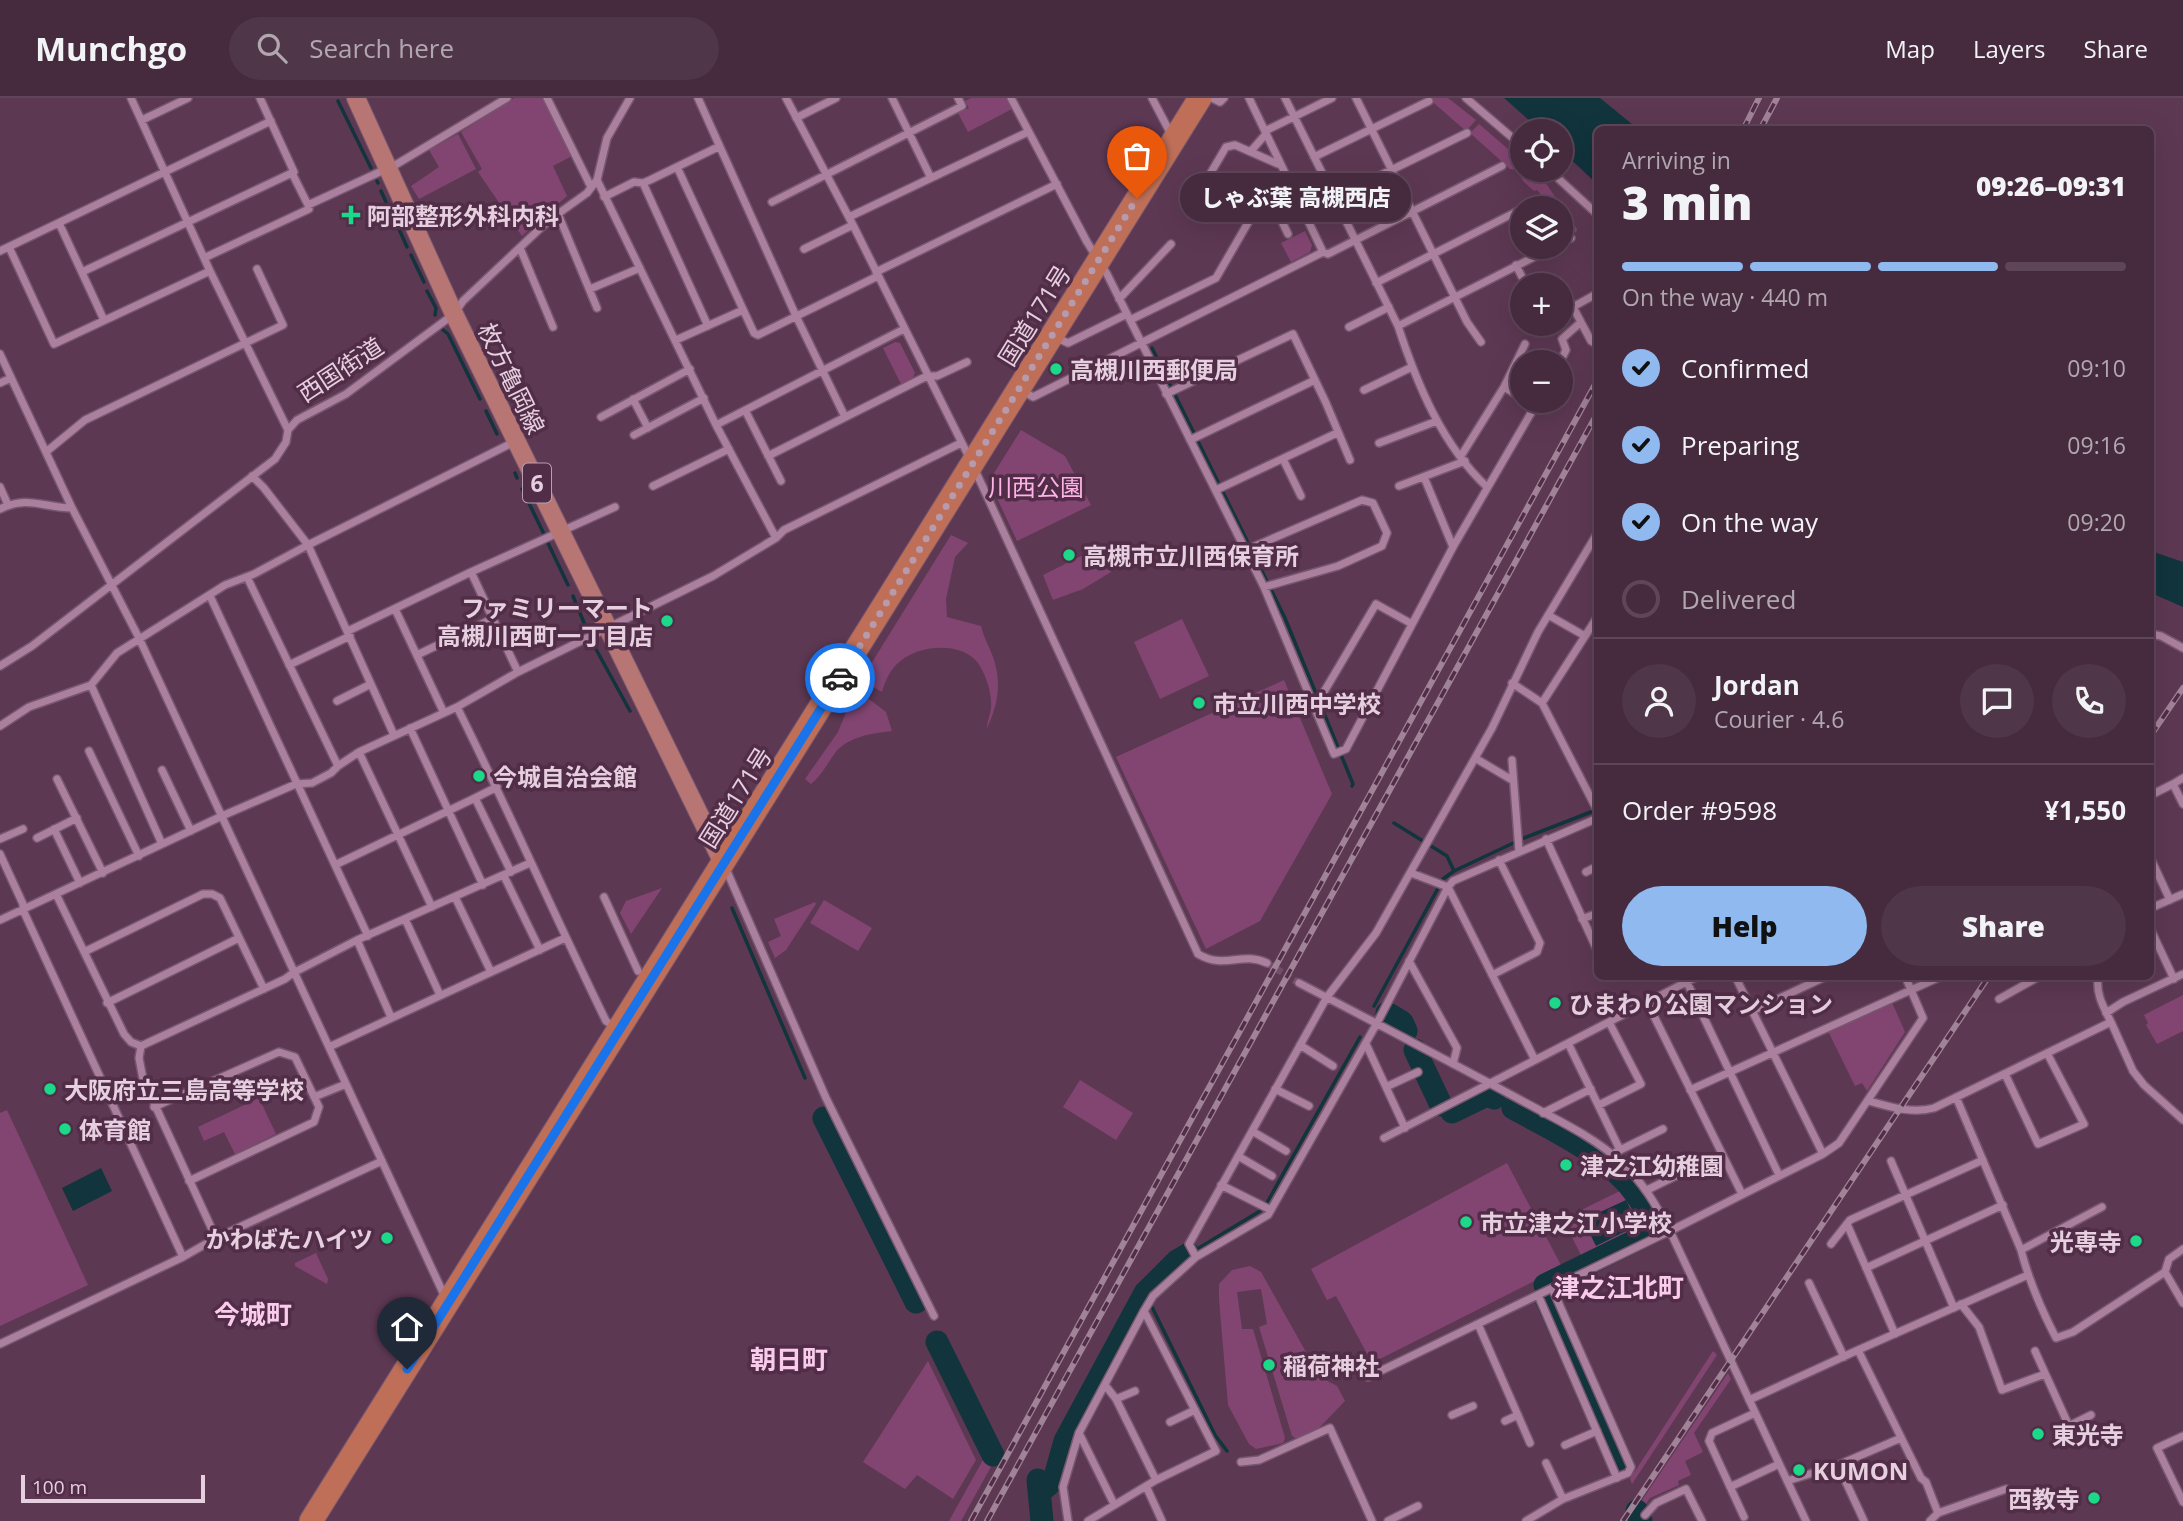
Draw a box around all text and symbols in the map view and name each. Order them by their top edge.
search box [229,17,719,80]
text: Munchgo [35,26,187,71]
icon: search [253,29,291,67]
text: Search here [309,30,454,66]
text: Map [1885,32,1935,65]
text: Layers [1973,32,2046,65]
text: Share [2084,32,2148,65]
map controls [1510,119,1573,413]
button: locate [1510,119,1573,182]
pin [1107,126,1167,198]
icon: bag [1118,137,1156,175]
text: Arriving in [1622,144,1731,176]
text: 09:26–09:31 [1976,168,2126,204]
text: 3 min [1622,171,1753,233]
callout: しゃぶ葉 高槻西店 [1179,174,1410,222]
text: しゃぶ葉 高槻西店 [1201,181,1390,213]
button: layers [1510,196,1573,259]
place label: 阿部整形外科内科 [367,199,559,232]
marker: 阿部整形外科内科 [341,205,361,225]
street label: 国道171号 [990,258,1078,372]
button: + [1510,273,1573,336]
text: On the way · 440 m [1622,281,1828,313]
street label: 枚方亀岡線 [471,317,553,439]
street label: 西国街道 [291,329,389,409]
icon: check [1622,349,1660,387]
button: − [1510,350,1573,413]
text: Confirmed [1681,350,1809,386]
text: 09:10 [2067,352,2126,384]
place label: 高槻川西郵便局 [1070,353,1238,386]
marker: 高槻川西郵便局 [1048,361,1064,377]
icon: check [1622,426,1660,464]
text: Preparing [1681,427,1799,463]
text: 09:16 [2067,429,2126,461]
road number: 6 [523,464,551,502]
park label: 川西公園 [988,470,1084,503]
icon: check [1622,503,1660,541]
text: On the way [1681,504,1818,540]
text: 09:20 [2067,506,2126,538]
place label: 高槻市立川西保育所 [1083,539,1299,572]
marker: 高槻市立川西保育所 [1061,547,1077,563]
text: Delivered [1681,581,1796,617]
place label: ファミリーマート 高槻川西町一丁目店 [437,591,653,652]
marker: ファミリーマート 高槻川西町一丁目店 [659,613,675,629]
courier [805,643,875,713]
icon: car [821,659,859,697]
button: person [1622,664,1696,738]
button: chat [1960,664,2034,738]
button: phone [2052,664,2126,738]
text: Jordan [1714,667,1800,703]
place label: 市立川西中学校 [1213,687,1381,720]
marker: 市立川西中学校 [1191,695,1207,711]
text: Courier · 4.6 [1714,703,1844,735]
street label: 国道171号 [691,740,779,854]
place label: 今城自治会館 [493,760,637,793]
marker: 今城自治会館 [471,768,487,784]
text: Order #9598 [1622,792,1777,828]
text: ¥1,550 [2044,792,2126,828]
button: Help [1622,886,1867,966]
button: Share [1881,886,2126,966]
place label: ひまわり公園マンション [1569,987,1833,1020]
marker: ひまわり公園マンション [1547,995,1563,1011]
place label: 大阪府立三島高等学校 [64,1073,304,1106]
marker: 大阪府立三島高等学校 [42,1081,58,1097]
place label: 体育館 [79,1113,151,1146]
marker: 体育館 [57,1121,73,1137]
place label: 津之江幼稚園 [1580,1149,1724,1182]
marker: 津之江幼稚園 [1558,1157,1574,1173]
place label: 市立津之江小学校 [1480,1206,1672,1239]
marker: 市立津之江小学校 [1458,1214,1474,1230]
place label: かわばたハイツ [205,1222,373,1255]
place label: 光専寺 [2050,1225,2122,1258]
marker: かわばたハイツ [379,1230,395,1246]
marker: 光専寺 [2128,1233,2144,1249]
district label: 津之江北町 [1554,1269,1684,1305]
district label: 今城町 [214,1296,292,1332]
pin [377,1297,437,1369]
icon: home [388,1308,426,1346]
district label: 朝日町 [750,1341,828,1377]
place label: 稲荷神社 [1283,1349,1379,1382]
marker: 稲荷神社 [1261,1357,1277,1373]
place label: 東光寺 [2052,1418,2124,1451]
marker: 東光寺 [2030,1426,2046,1442]
place label: KUMON [1813,1454,1908,1487]
marker: KUMON [1791,1462,1807,1478]
scale bar [21,1472,205,1504]
text: 100 m [32,1474,87,1500]
place label: 西教寺 [2008,1482,2080,1515]
marker: 西教寺 [2086,1490,2102,1506]

